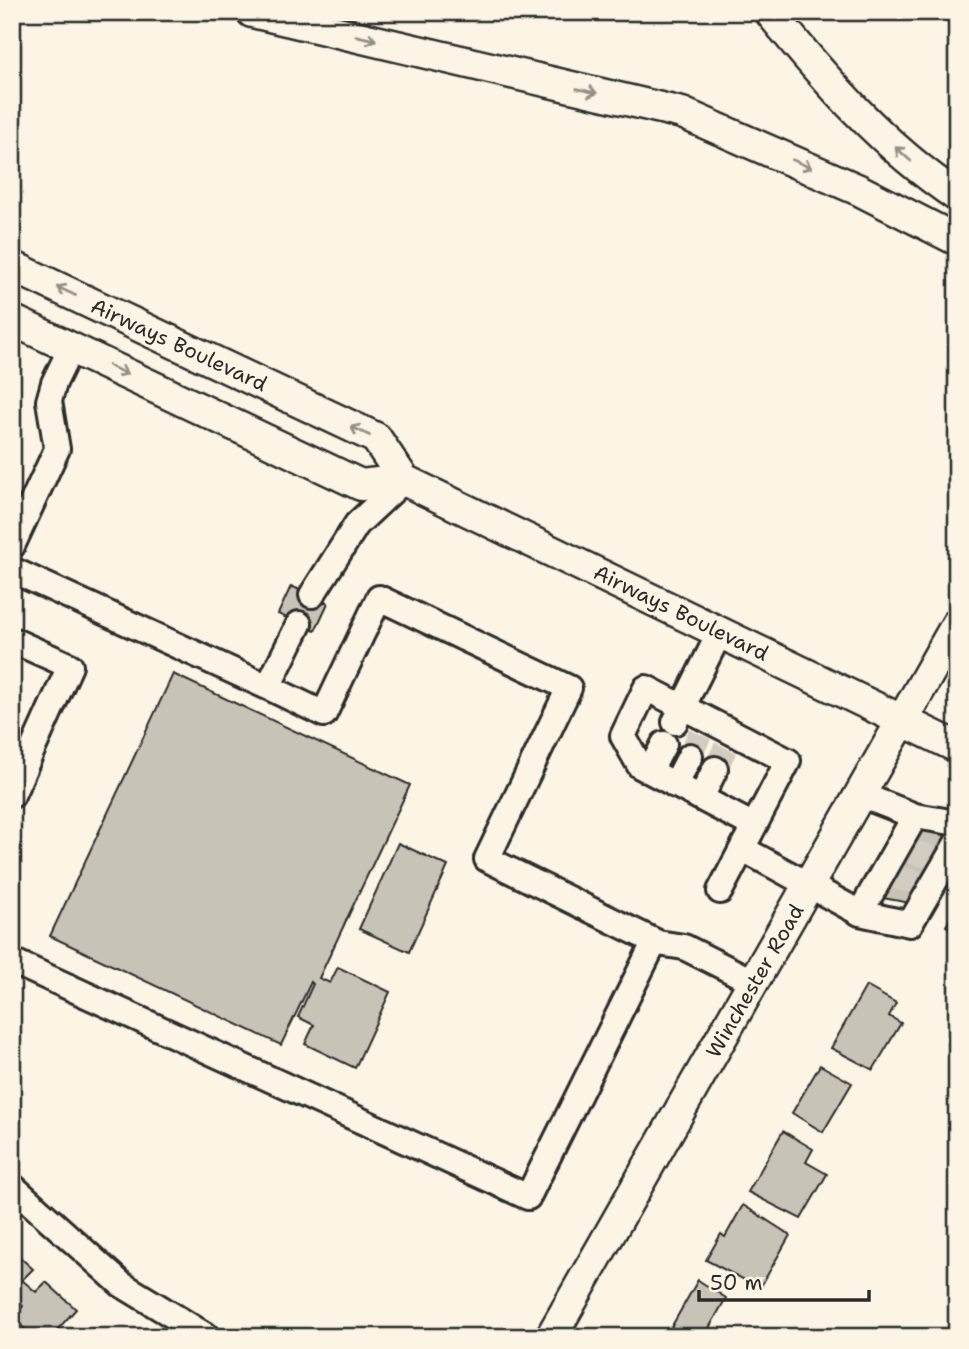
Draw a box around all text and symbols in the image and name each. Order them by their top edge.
one-way arrow [354,32,377,46]
one-way arrow [576,85,598,98]
one-way arrow [894,146,912,162]
one-way arrow [791,158,812,171]
one-way arrow [56,284,77,298]
street label: Airways Boulevard [86,292,272,398]
one-way arrow [107,364,128,377]
one-way arrow [350,424,371,437]
street label: Airways Boulevard [589,558,773,668]
street label: Winchester Road [700,899,810,1063]
scale bar [699,1258,869,1302]
text: 50 m [710,1269,763,1297]

